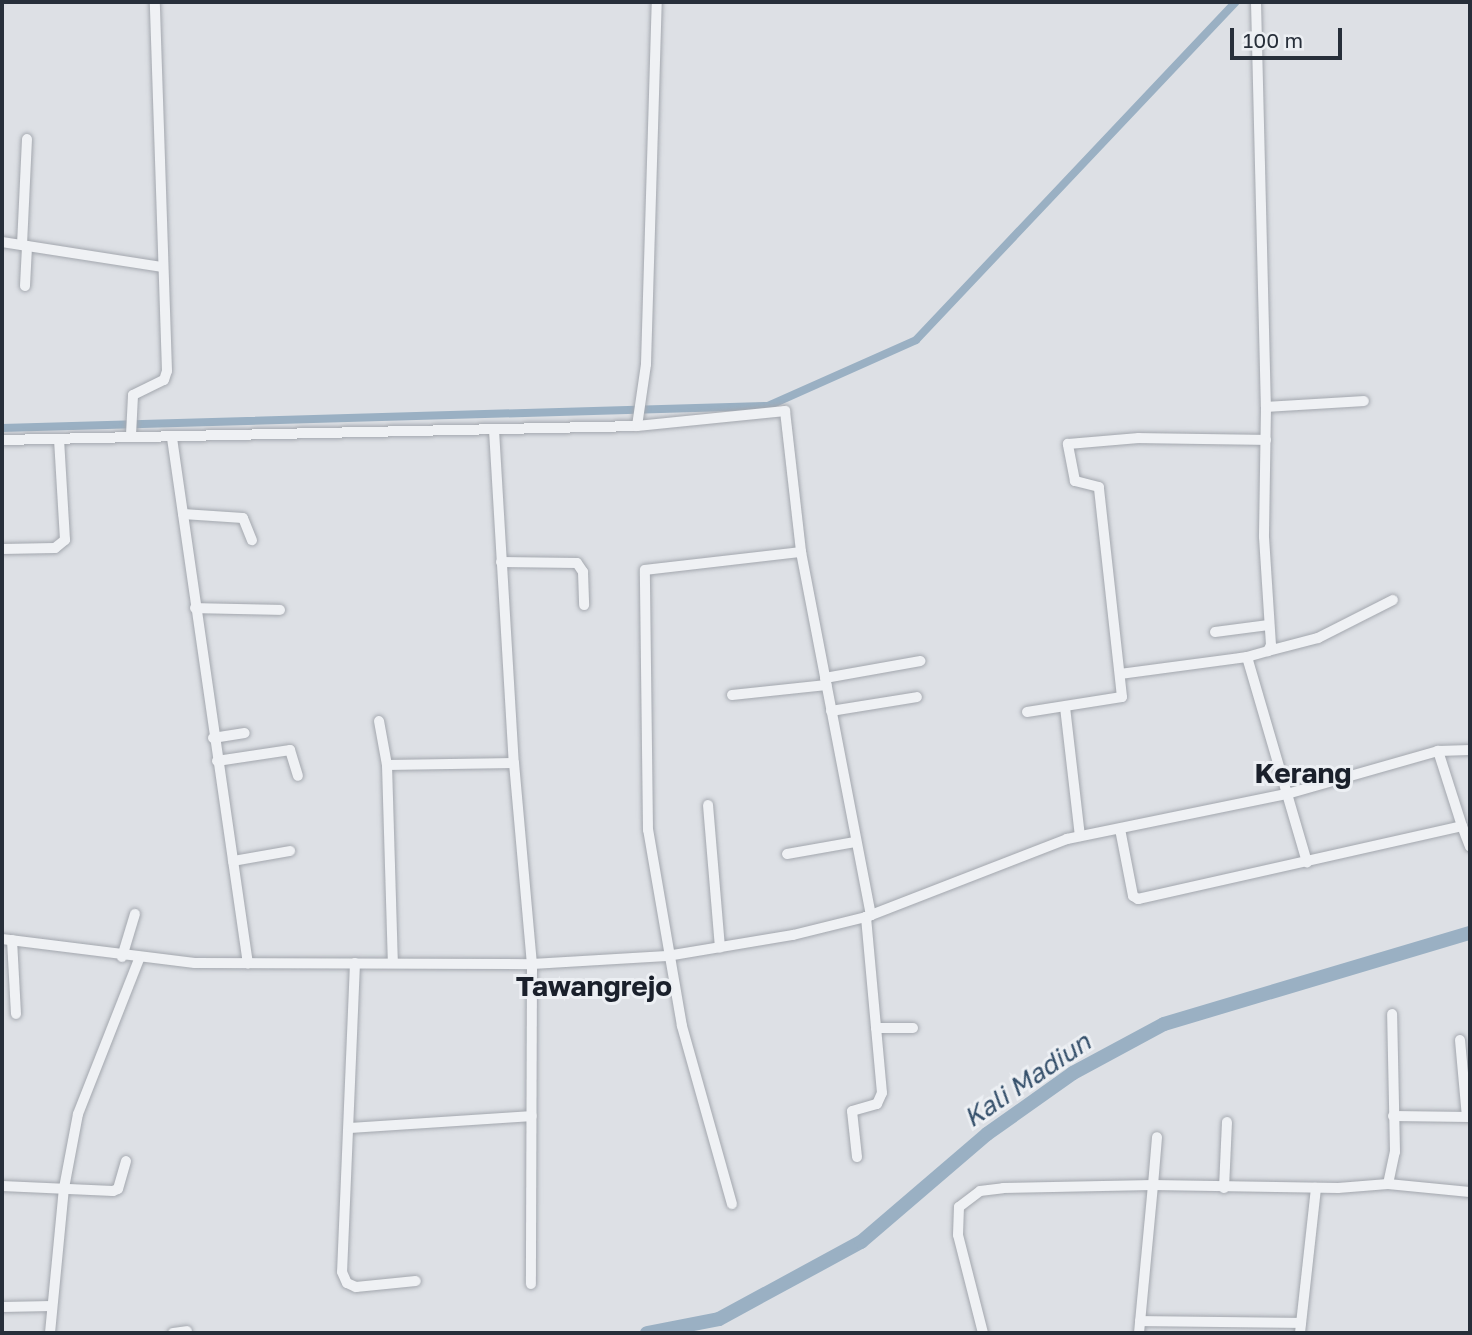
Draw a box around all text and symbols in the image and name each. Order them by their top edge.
scale bar [1234,14,1346,58]
text: 100 m [1243,27,1303,53]
district label: Kerang [1254,756,1352,790]
district label: Tawangrejo [516,969,672,1003]
water label: Kali Madiun [958,1026,1096,1134]

